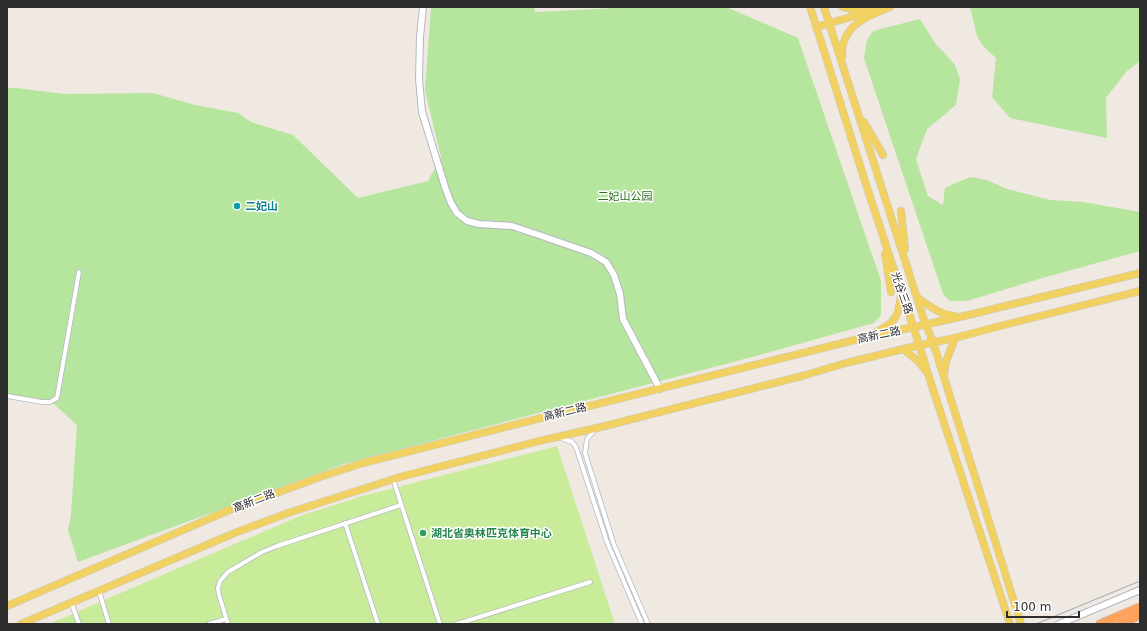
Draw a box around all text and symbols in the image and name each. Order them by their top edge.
park label: 二妃山公园 [598,190,653,203]
place label: 二妃山 [245,200,278,213]
marker: 二妃山 [232,201,242,211]
street label: 光谷三路 [889,270,915,316]
street label: 高新二路 [856,324,902,346]
street label: 高新二路 [542,400,588,424]
street label: 高新二路 [231,487,277,515]
place label: 湖北省奥林匹克体育中心 [431,527,552,540]
marker: 湖北省奥林匹克体育中心 [418,528,428,538]
scale bar [1007,593,1079,619]
text: 100 m [1013,600,1051,614]

